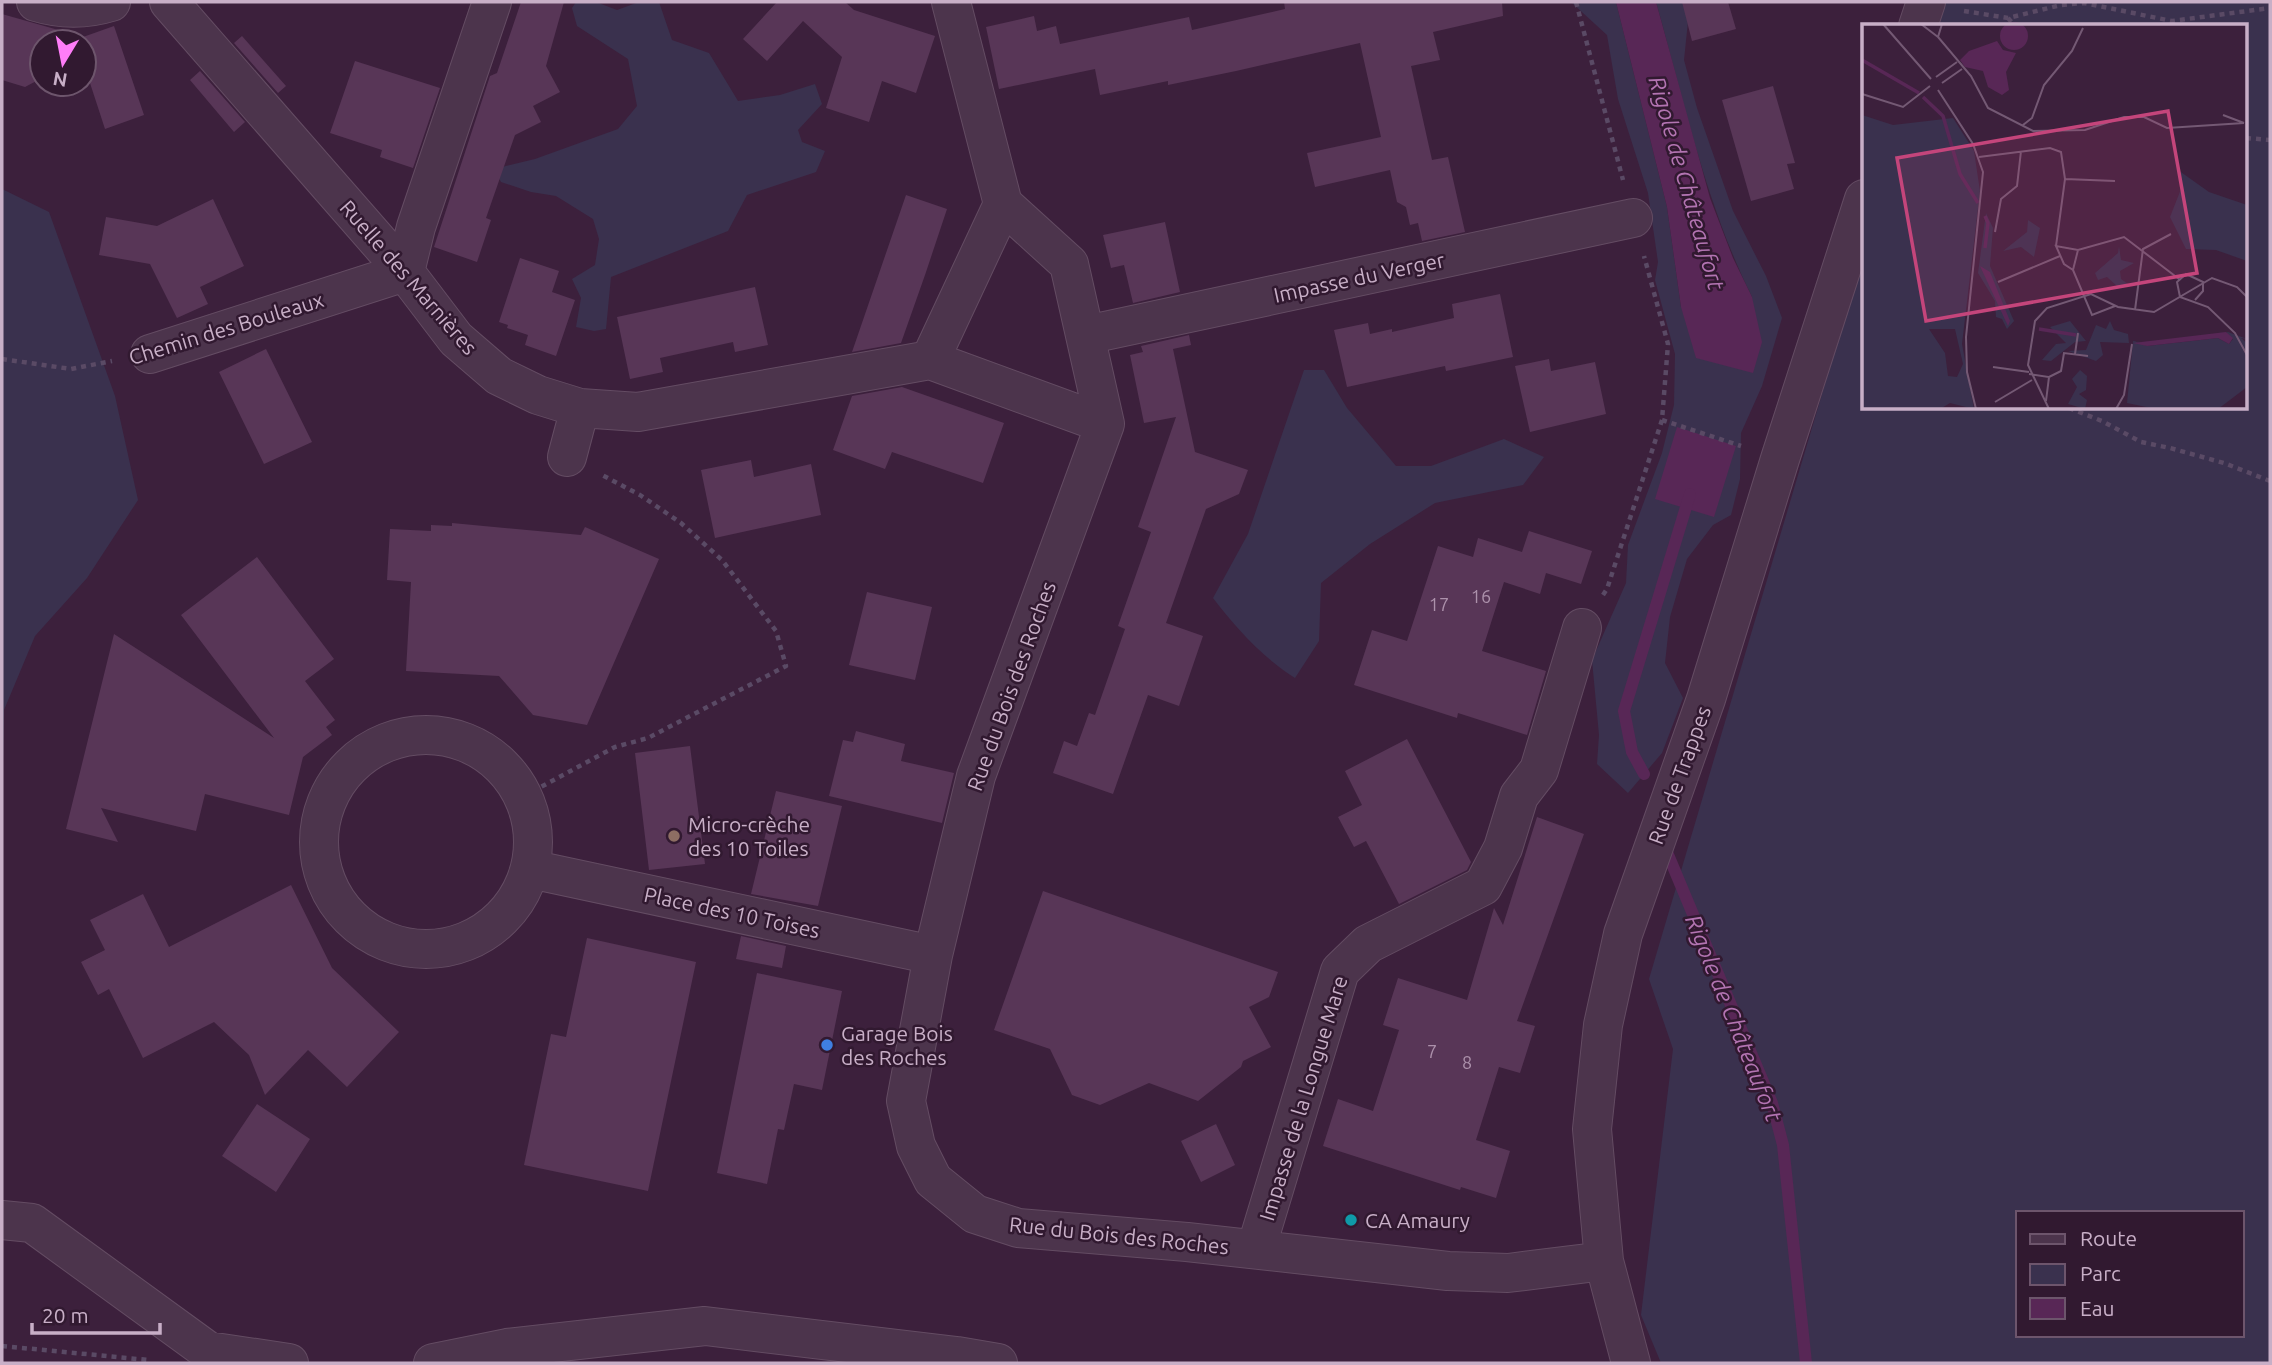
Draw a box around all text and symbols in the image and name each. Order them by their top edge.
inset map [1862,24,2248,410]
north arrow [28,28,98,98]
text: N [51,68,69,92]
water label: Rigole de Châteaufort [1644,73,1730,294]
street label: Ruelle des Marnières [336,195,482,359]
street label: Impasse du Verger [1271,247,1447,307]
street label: Chemin des Bouleaux [126,287,327,369]
street label: Rue du Bois des Roches [962,578,1060,794]
house number: 16 [1471,586,1491,606]
house number: 17 [1429,594,1449,614]
street label: Rue de Trappes [1643,703,1715,847]
place label: Micro-crèche des 10 Toiles [688,812,810,860]
marker: Micro-crèche des 10 Toiles [666,828,682,844]
street label: Place des 10 Toises [642,882,822,942]
water label: Rigole de Châteaufort [1680,911,1787,1126]
street label: Impasse de la Longue Mare [1254,973,1352,1223]
place label: Garage Bois des Roches [841,1021,953,1069]
marker: Garage Bois des Roches [819,1037,835,1053]
house number: 7 [1427,1041,1437,1061]
house number: 8 [1462,1052,1472,1072]
place label: CA Amaury [1365,1208,1470,1232]
legend [2016,1211,2244,1337]
street label: Rue du Bois des Roches [1008,1212,1230,1258]
marker: CA Amaury [1343,1212,1359,1228]
text: Route [2080,1226,2137,1250]
text: Parc [2080,1261,2121,1285]
scale bar [32,1292,159,1336]
text: Eau [2080,1296,2115,1320]
text: 20 m [42,1303,89,1327]

